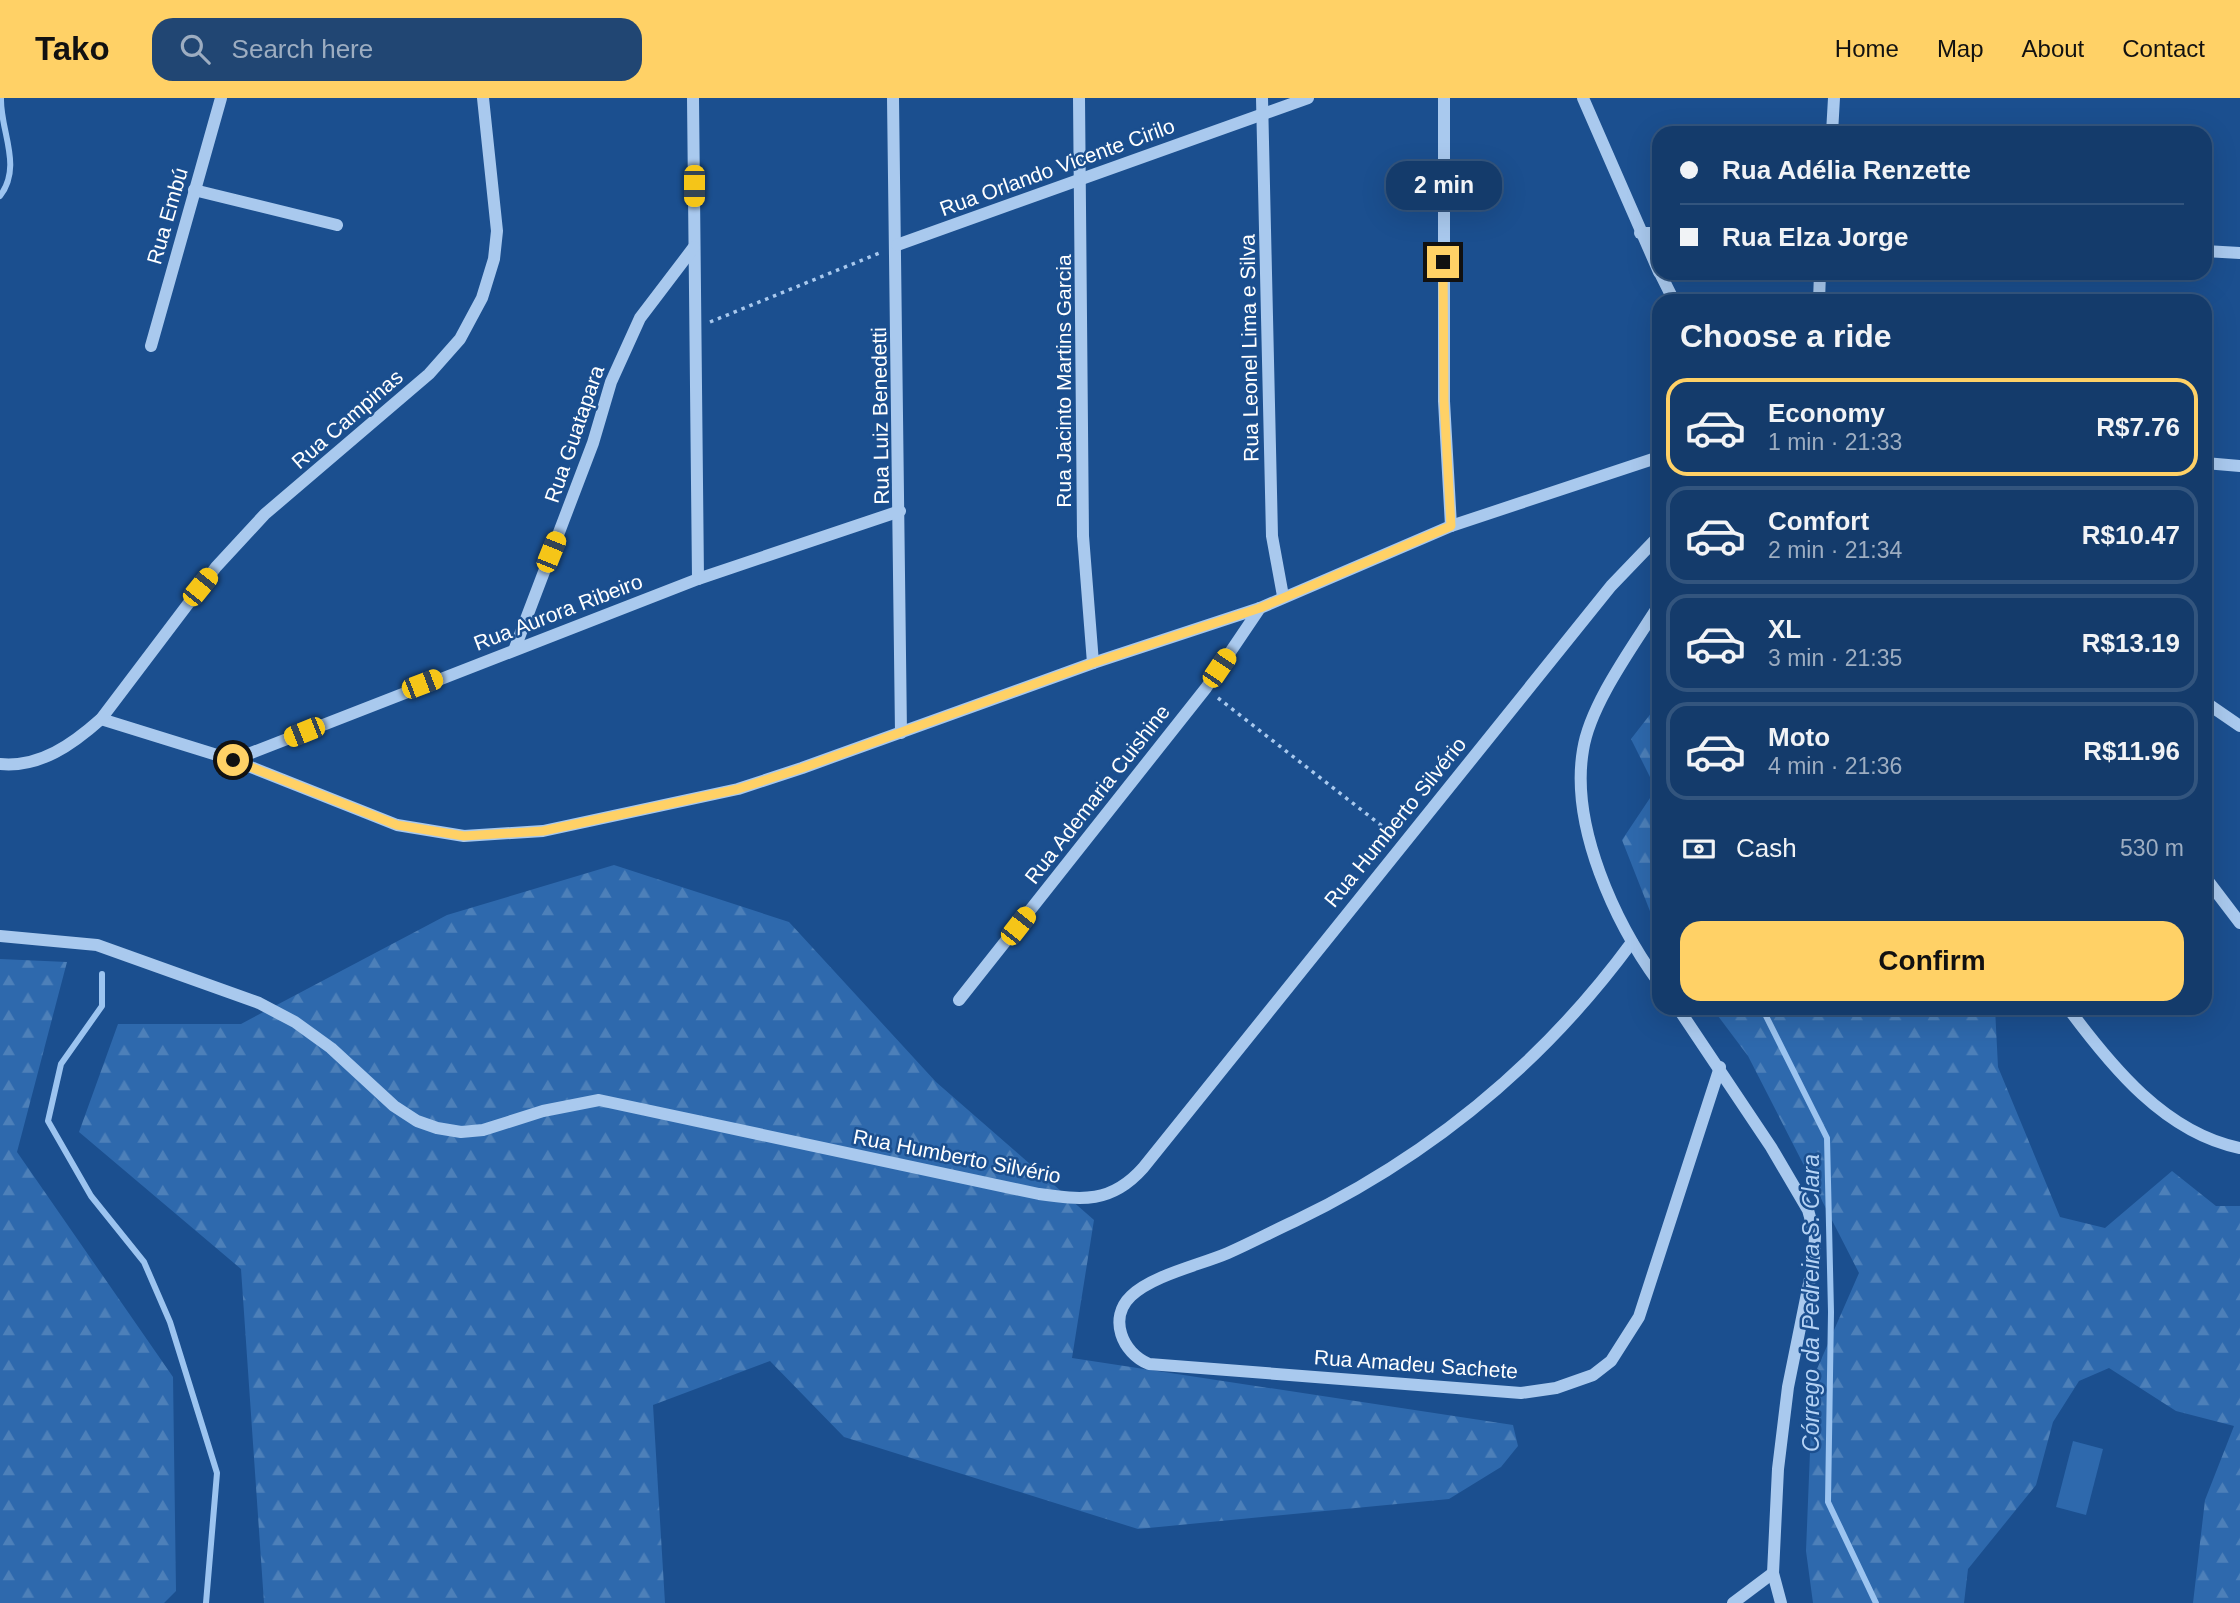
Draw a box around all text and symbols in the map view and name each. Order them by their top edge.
search box [152,18,642,81]
text: Tako [35,30,110,67]
icon: search [176,30,214,68]
text: Search here [232,34,373,64]
text: Home [1835,35,1899,62]
text: Map [1937,35,1984,62]
text: About [2022,35,2084,62]
text: Contact [2122,35,2205,62]
street label: Rua Orlando Vicente Cirilo [936,114,1178,220]
text: Rua Adélia Renzette [1722,155,1971,185]
callout: 2 min [1385,160,1501,209]
street label: Rua Embú [142,165,192,267]
car [684,165,705,207]
text: 2 min [1414,172,1474,198]
text: Rua Elza Jorge [1722,222,1908,252]
street label: Rua Leonel Lima e Silva [1236,234,1262,462]
route end [1427,246,1459,278]
street label: Rua Jacinto Martins Garcia [1052,254,1075,508]
text: Choose a ride [1680,318,1892,354]
street label: Rua Luiz Benedetti [867,327,893,505]
street label: Rua Guatapara [540,362,608,506]
street label: Rua Campinas [287,365,407,473]
icon: car [1684,396,1747,459]
text: Economy [1768,398,1885,428]
text: R$7.76 [2096,412,2180,442]
text: 1 min · 21:33 [1768,429,1902,455]
icon: car [1684,504,1747,567]
text: Comfort [1768,506,1869,536]
text: R$10.47 [2082,520,2180,550]
car [534,529,569,575]
text: 2 min · 21:34 [1768,537,1902,563]
car [179,564,222,610]
street label: Rua Aurora Ribeiro [471,569,645,655]
icon: car [1684,612,1747,675]
text: XL [1768,614,1801,644]
text: R$13.19 [2082,628,2180,658]
car [1199,645,1240,691]
text: 3 min · 21:35 [1768,645,1902,671]
car [399,667,446,701]
street label: Rua Ademaria Cuishine [1020,700,1174,888]
car [281,714,328,750]
icon: car [1684,720,1747,783]
text: Moto [1768,722,1830,752]
street label: Rua Humberto Silvério [1320,733,1470,911]
text: R$11.96 [2083,736,2180,766]
route start [217,744,249,776]
text: 4 min · 21:36 [1768,753,1902,779]
icon: cash [1680,830,1718,868]
text: Cash [1736,833,1797,863]
text: 530 m [2120,835,2184,861]
car [997,903,1040,949]
button: Confirm [1680,921,2184,1001]
street label: Rua Humberto Silvério [851,1125,1063,1187]
water label: Córrego da Pedreira S. Clara [1798,1154,1824,1452]
street label: Rua Amadeu Sachete [1313,1345,1519,1383]

